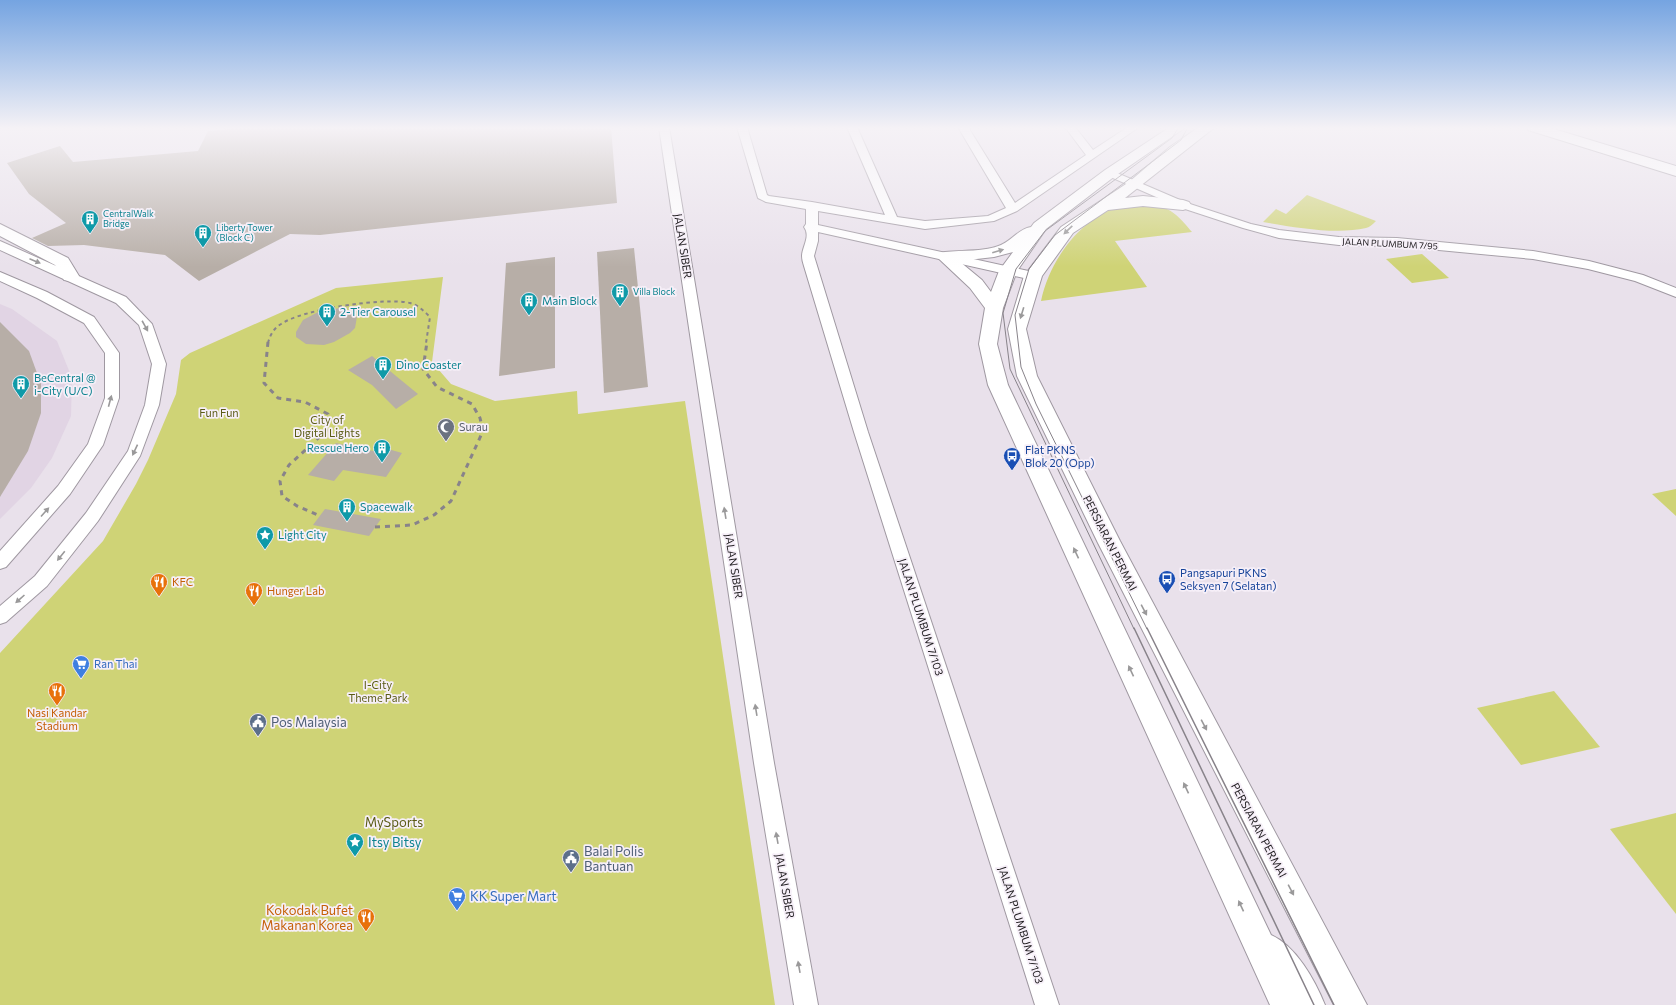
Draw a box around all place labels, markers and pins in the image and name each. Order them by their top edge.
place label: CentralWalk Bridge [103,208,154,229]
building icon: CentralWalk Bridge [80,209,100,234]
place label: Liberty Tower (Block C) [216,222,273,243]
building icon: Liberty Tower (Block C) [193,223,213,248]
building icon: Villa Block [610,282,630,307]
place label: Villa Block [633,286,675,297]
building icon: Main Block [519,291,539,316]
place label: Main Block [542,294,597,307]
building icon: 2-Tier Carousel [317,302,337,327]
place label: 2-Tier Carousel [340,305,416,318]
building icon: Dino Coaster [373,355,393,380]
place label: Dino Coaster [396,358,462,371]
place label: BeCentral @ i-City (U/C) [34,371,96,397]
building icon: BeCentral @ i-City (U/C) [11,374,31,399]
mosque icon: Surau [436,417,456,442]
place label: Surau [459,420,488,433]
building icon: Rescue Hero [372,438,392,463]
place label: Rescue Hero [307,441,369,454]
place label: Flat PKNS Blok 20 (Opp) [1025,443,1095,469]
bus stop icon: Flat PKNS Blok 20 (Opp) [1002,446,1022,471]
building icon: Spacewalk [337,497,357,522]
place label: Spacewalk [360,500,413,513]
place icon: Light City [255,525,275,550]
place label: Light City [278,528,327,541]
place label: Pangsapuri PKNS Seksyen 7 (Selatan) [1180,566,1277,592]
bus stop icon: Pangsapuri PKNS Seksyen 7 (Selatan) [1157,569,1177,594]
restaurant icon: KFC [149,572,169,597]
place label: KFC [172,575,193,588]
restaurant icon: Hunger Lab [244,581,264,606]
place label: Hunger Lab [267,584,324,597]
supermarket icon: Ran Thai [71,654,91,679]
place label: Ran Thai [94,657,138,670]
restaurant icon: Nasi Kandar Stadium [47,681,67,706]
place label: Nasi Kandar Stadium [27,706,88,732]
public building icon: Pos Malaysia [248,712,268,737]
place label: Pos Malaysia [271,714,347,730]
place icon: Itsy Bitsy [345,832,365,857]
place label: Itsy Bitsy [368,834,422,850]
place label: Balai Polis Bantuan [584,843,643,874]
public building icon: Balai Polis Bantuan [561,848,581,873]
supermarket icon: KK Super Mart [447,886,467,911]
place label: KK Super Mart [470,888,557,904]
place label: Kokodak Bufet Makanan Korea [261,902,353,933]
restaurant icon: Kokodak Bufet Makanan Korea [356,907,376,932]

